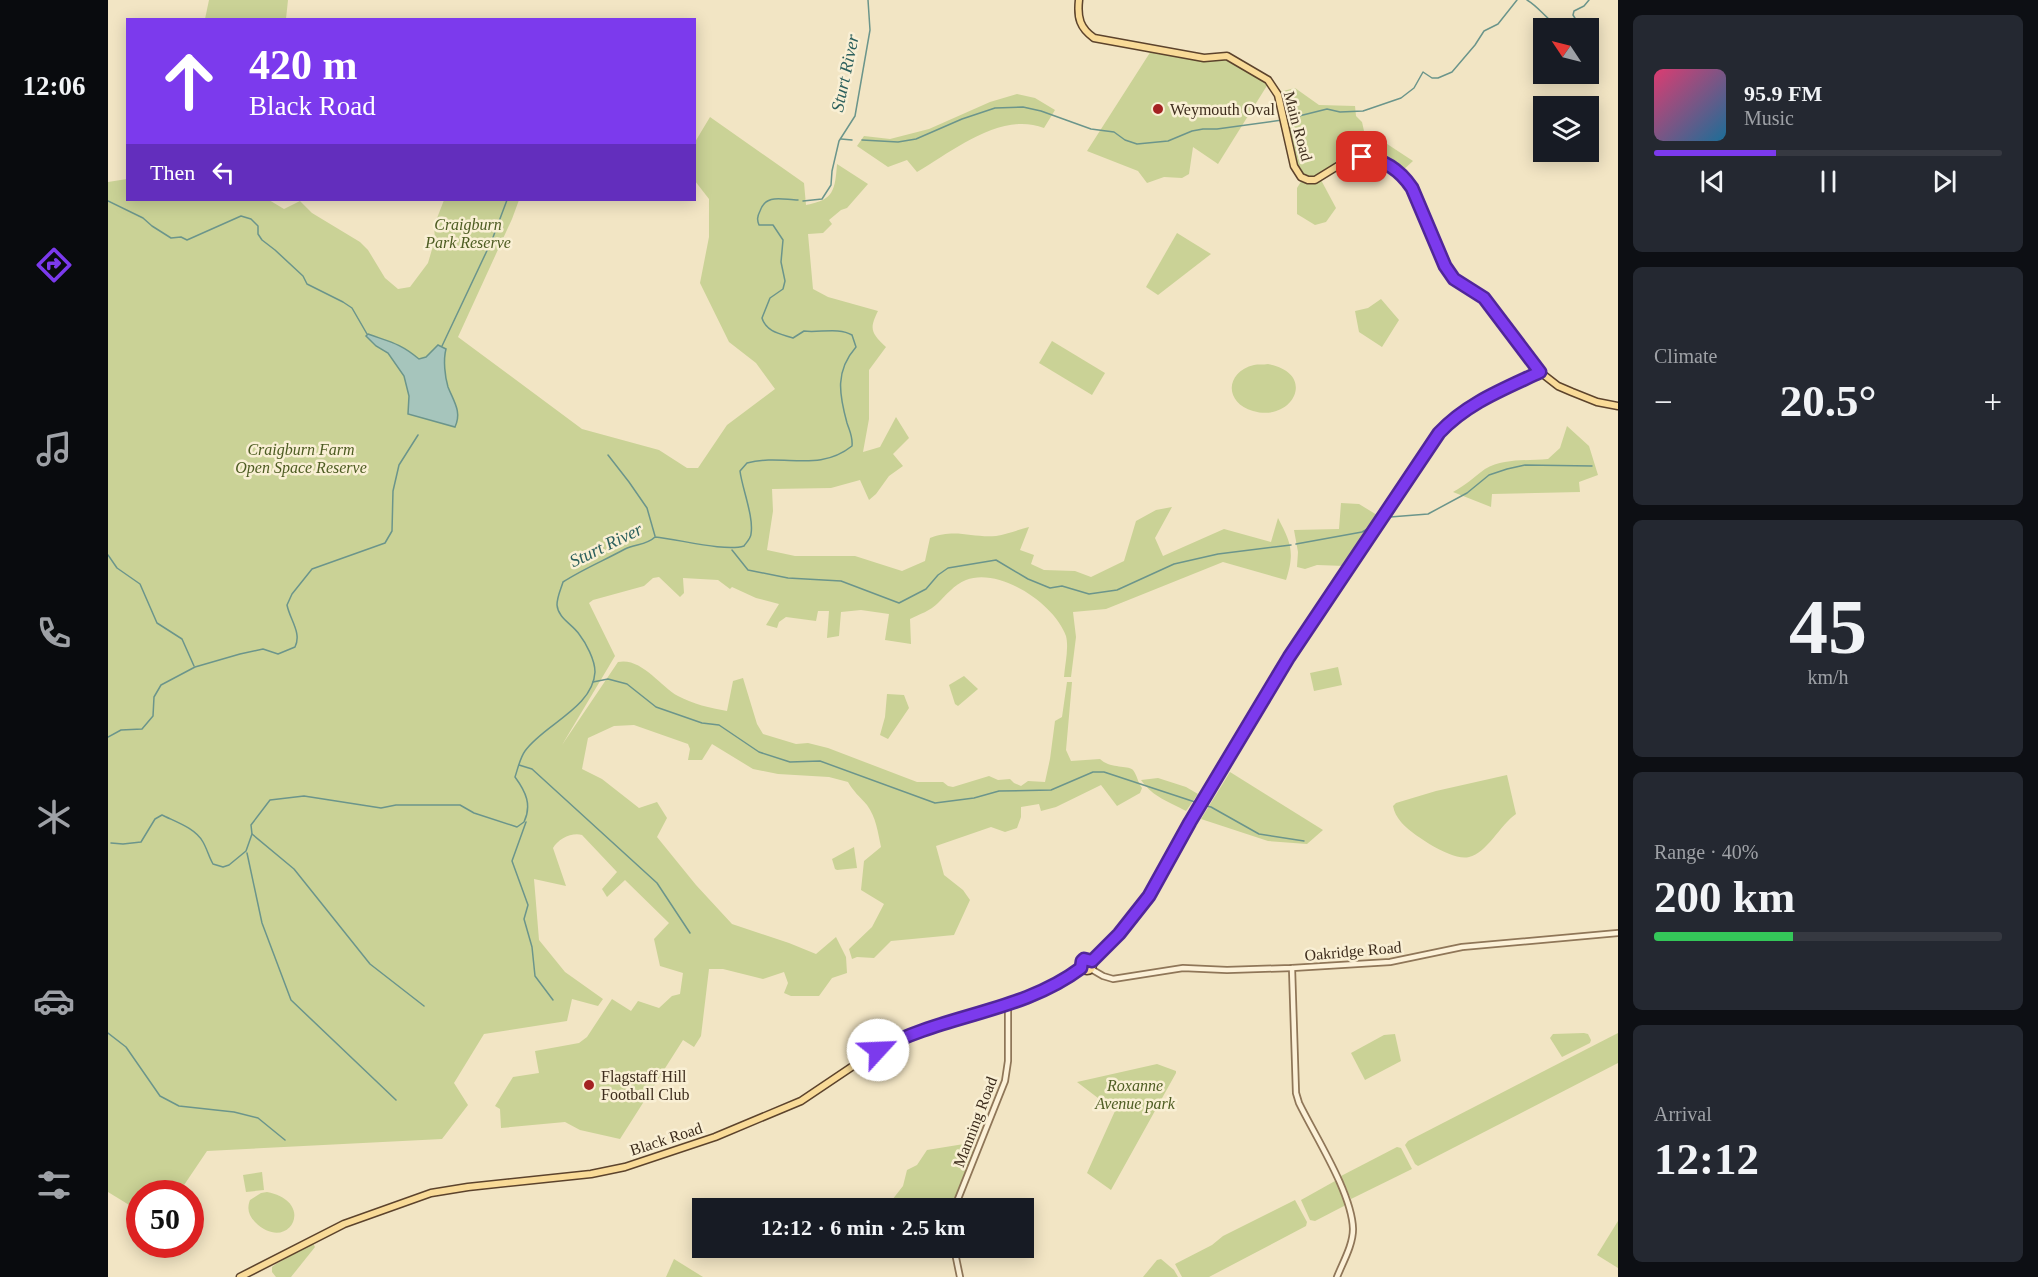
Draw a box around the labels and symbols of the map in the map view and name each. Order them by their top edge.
north arrow [1533,18,1599,84]
water label: Sturt River [827,32,863,113]
street label: Main Road [1281,89,1315,163]
place label: Weymouth Oval [1170,101,1275,119]
marker: Weymouth Oval [1151,102,1165,116]
pin [1336,131,1387,182]
park label: Craigburn Park Reserve [424,216,511,251]
park label: Craigburn Farm Open Space Reserve [235,441,367,477]
water label: Sturt River [566,518,647,571]
street label: Oakridge Road [1304,938,1402,965]
position arrow [846,1018,910,1082]
place label: Flagstaff Hill Football Club [601,1068,689,1103]
street label: Manning Road [950,1074,1001,1170]
park label: Roxanne Avenue park [1094,1077,1176,1113]
marker: Flagstaff Hill Football Club [582,1078,596,1092]
street label: Black Road [628,1119,704,1159]
speed limit sign: 50 [126,1180,204,1258]

